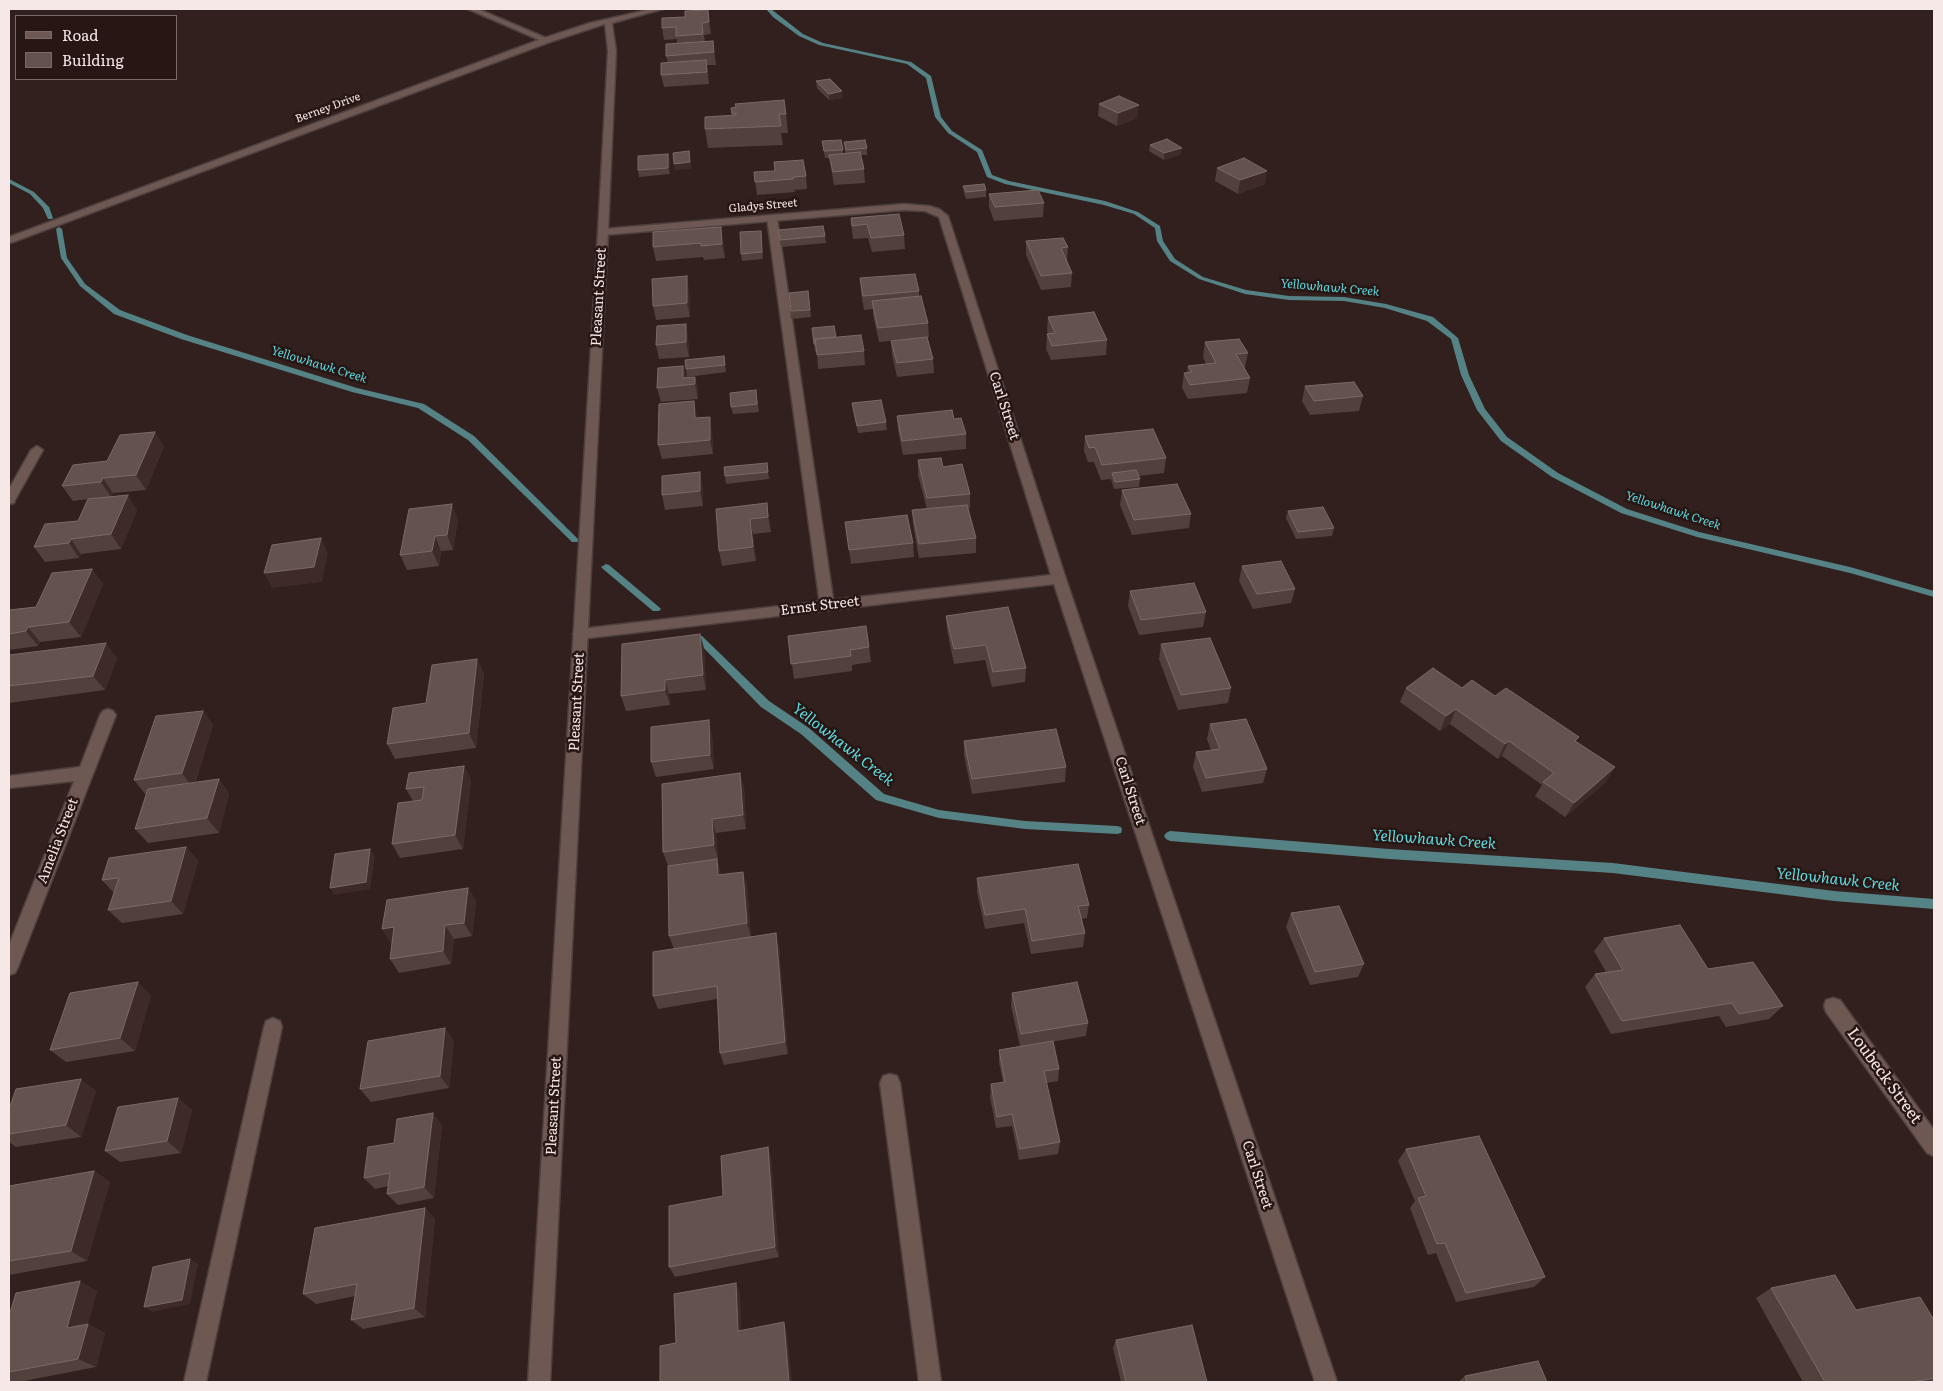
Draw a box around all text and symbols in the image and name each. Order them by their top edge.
legend [15,15,178,80]
text: Road [62,23,98,46]
text: Building [62,48,124,71]
street label: Berney Drive [294,90,362,126]
street label: Gladys Street [728,196,798,216]
street label: Pleasant Street [588,247,610,347]
water label: Yellowhawk Creek [1280,276,1380,300]
water label: Yellowhawk Creek [269,344,369,386]
street label: Carl Street [985,370,1023,442]
water label: Yellowhawk Creek [1624,489,1722,533]
street label: Ernst Street [780,593,860,619]
street label: Pleasant Street [566,652,588,752]
water label: Yellowhawk Creek [789,700,897,790]
street label: Carl Street [1111,755,1149,827]
street label: Amelia Street [34,796,82,886]
water label: Yellowhawk Creek [1371,827,1497,853]
water label: Yellowhawk Creek [1775,865,1901,895]
street label: Loubeck Street [1843,1024,1925,1128]
street label: Pleasant Street [543,1056,565,1156]
street label: Carl Street [1238,1139,1276,1211]

